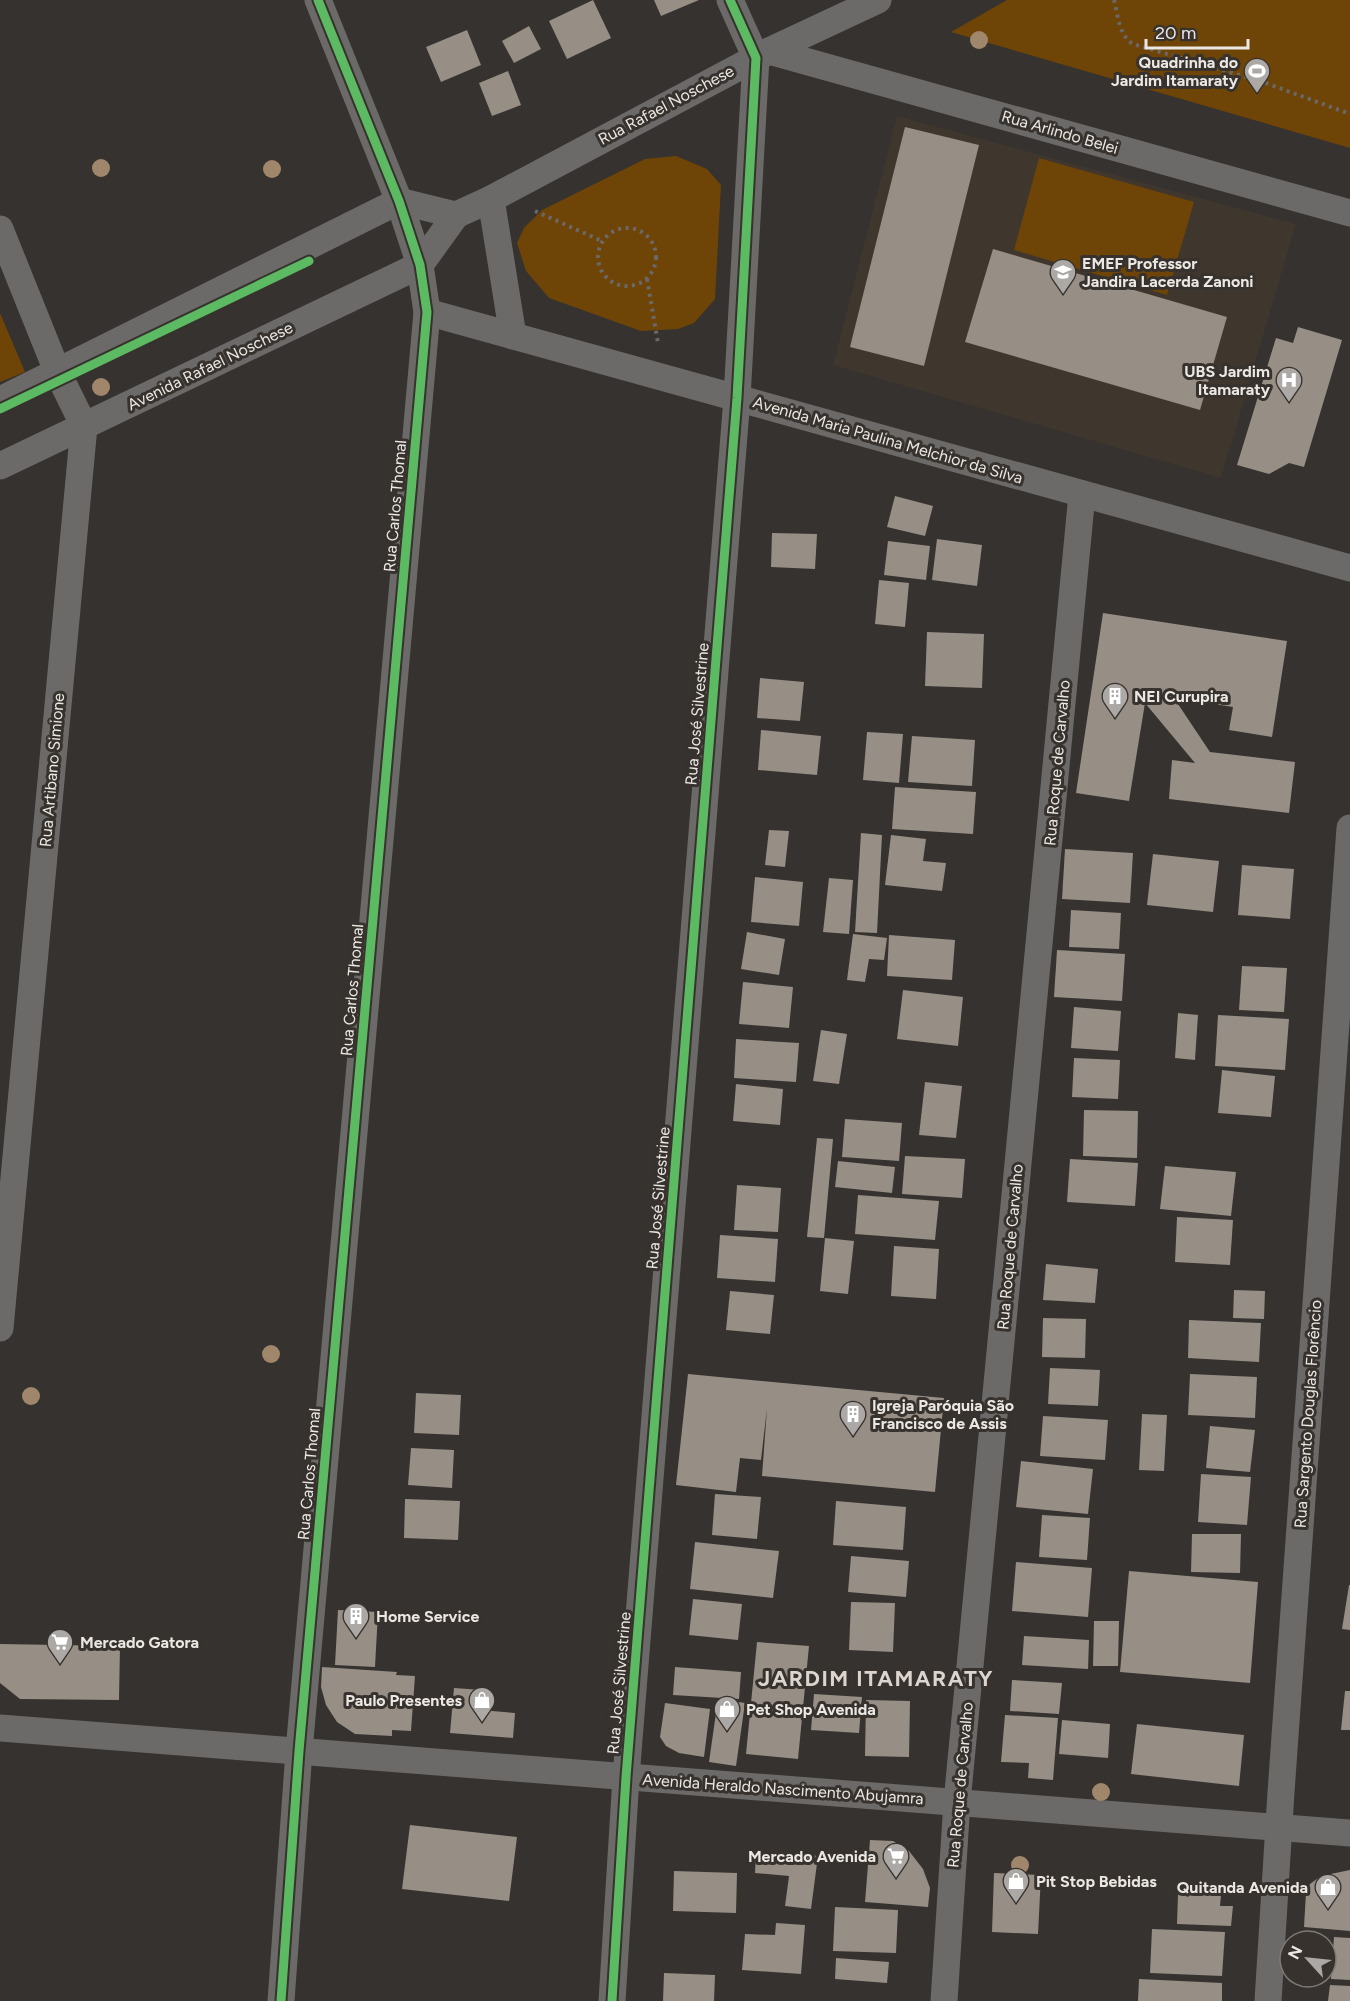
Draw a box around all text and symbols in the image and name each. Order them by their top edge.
scale bar [1146,12,1248,50]
text: 20 m [1155,22,1196,44]
place label: Quadrinha do Jardim Itamaraty [1111,53,1239,90]
sports icon: Quadrinha do Jardim Itamaraty [1242,56,1272,94]
street label: Rua Rafael Noschese [595,61,737,149]
street label: Rua Arlindo Belei [999,106,1121,158]
place label: EMEF Professor Jandira Lacerda Zanoni [1082,254,1254,291]
school or university icon: EMEF Professor Jandira Lacerda Zanoni [1048,257,1078,295]
street label: Avenida Rafael Noschese [124,318,296,414]
place label: UBS Jardim Itamaraty [1184,362,1271,399]
hospital icon: UBS Jardim Itamaraty [1274,365,1304,403]
street label: Avenida Maria Paulina Melchior da Silva [751,392,1025,488]
street label: Rua Carlos Thomal [380,439,410,573]
street label: Rua José Silvestrine [681,642,713,786]
street label: Rua Roque de Carvalho [1040,679,1074,847]
building icon: NEI Curupira [1100,681,1130,719]
place label: NEI Curupira [1134,687,1228,706]
street label: Rua Artibano Simione [36,692,68,848]
street label: Rua Carlos Thomal [337,923,367,1057]
street label: Rua José Silvestrine [642,1126,674,1270]
street label: Rua Roque de Carvalho [993,1163,1027,1331]
street label: Rua Sargento Douglas Florêncio [1291,1299,1325,1529]
place label: Igreja Paróquia São Francisco de Assis [872,1396,1014,1433]
building icon: Igreja Paróquia São Francisco de Assis [838,1399,868,1437]
street label: Rua Carlos Thomal [294,1407,324,1541]
building icon: Home Service [341,1601,371,1639]
place label: Home Service [376,1607,479,1626]
street label: Rua José Silvestrine [603,1611,635,1755]
supermarket icon: Mercado Gatora [45,1627,75,1665]
place label: Mercado Gatora [80,1633,199,1652]
district label: JARDIM ITAMARATY [758,1665,994,1692]
shop icon: Paulo Presentes [467,1685,497,1723]
place label: Paulo Presentes [345,1691,463,1710]
shop icon: Pet Shop Avenida [712,1694,742,1732]
place label: Pet Shop Avenida [746,1700,876,1719]
street label: Rua Roque de Carvalho [943,1701,977,1869]
street label: Avenida Heraldo Nascimento Abujamra [642,1770,924,1808]
supermarket icon: Mercado Avenida [881,1841,911,1879]
place label: Mercado Avenida [748,1847,876,1866]
shop icon: Pit Stop Bebidas [1001,1866,1031,1904]
place label: Pit Stop Bebidas [1036,1872,1157,1891]
shop icon: Quitanda Avenida [1313,1872,1343,1910]
place label: Quitanda Avenida [1177,1878,1308,1897]
north arrow [1278,1929,1338,1989]
text: N [1284,1943,1306,1962]

